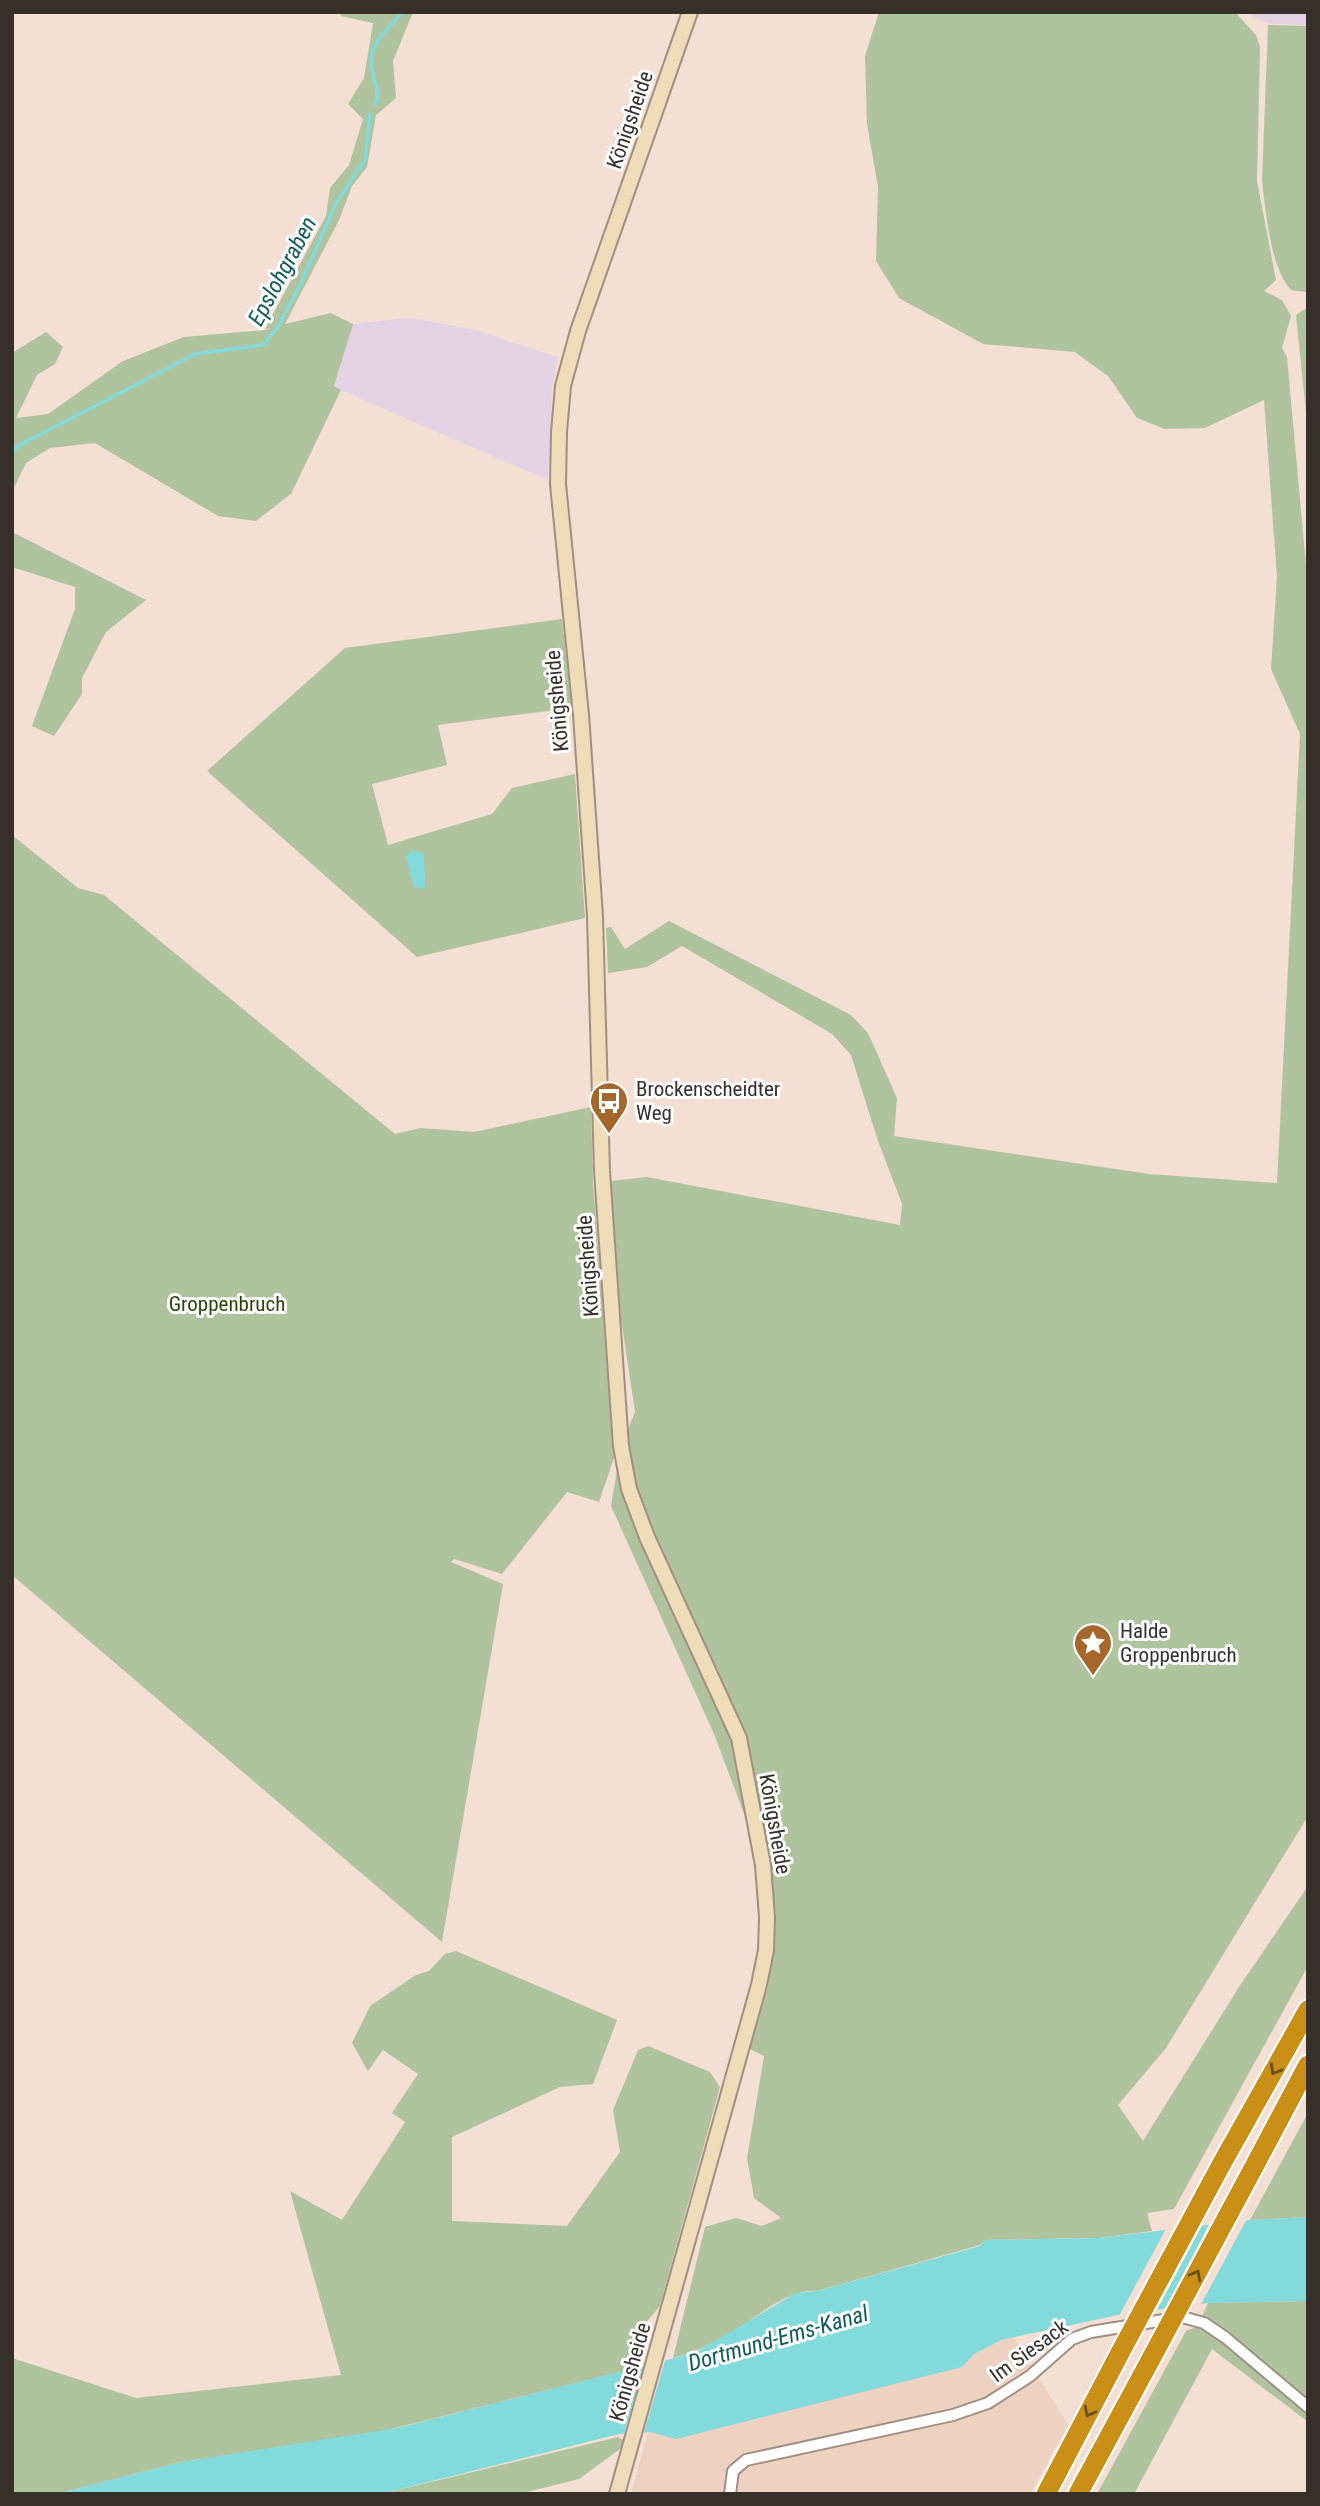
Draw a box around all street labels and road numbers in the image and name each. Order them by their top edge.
street label: Königsheide [602,68,658,172]
street label: Königsheide [541,649,573,753]
street label: Königsheide [572,1214,604,1318]
street label: Königsheide [754,1772,796,1876]
street label: Im Siesack [985,2314,1073,2387]
street label: Königsheide [604,2320,656,2424]

